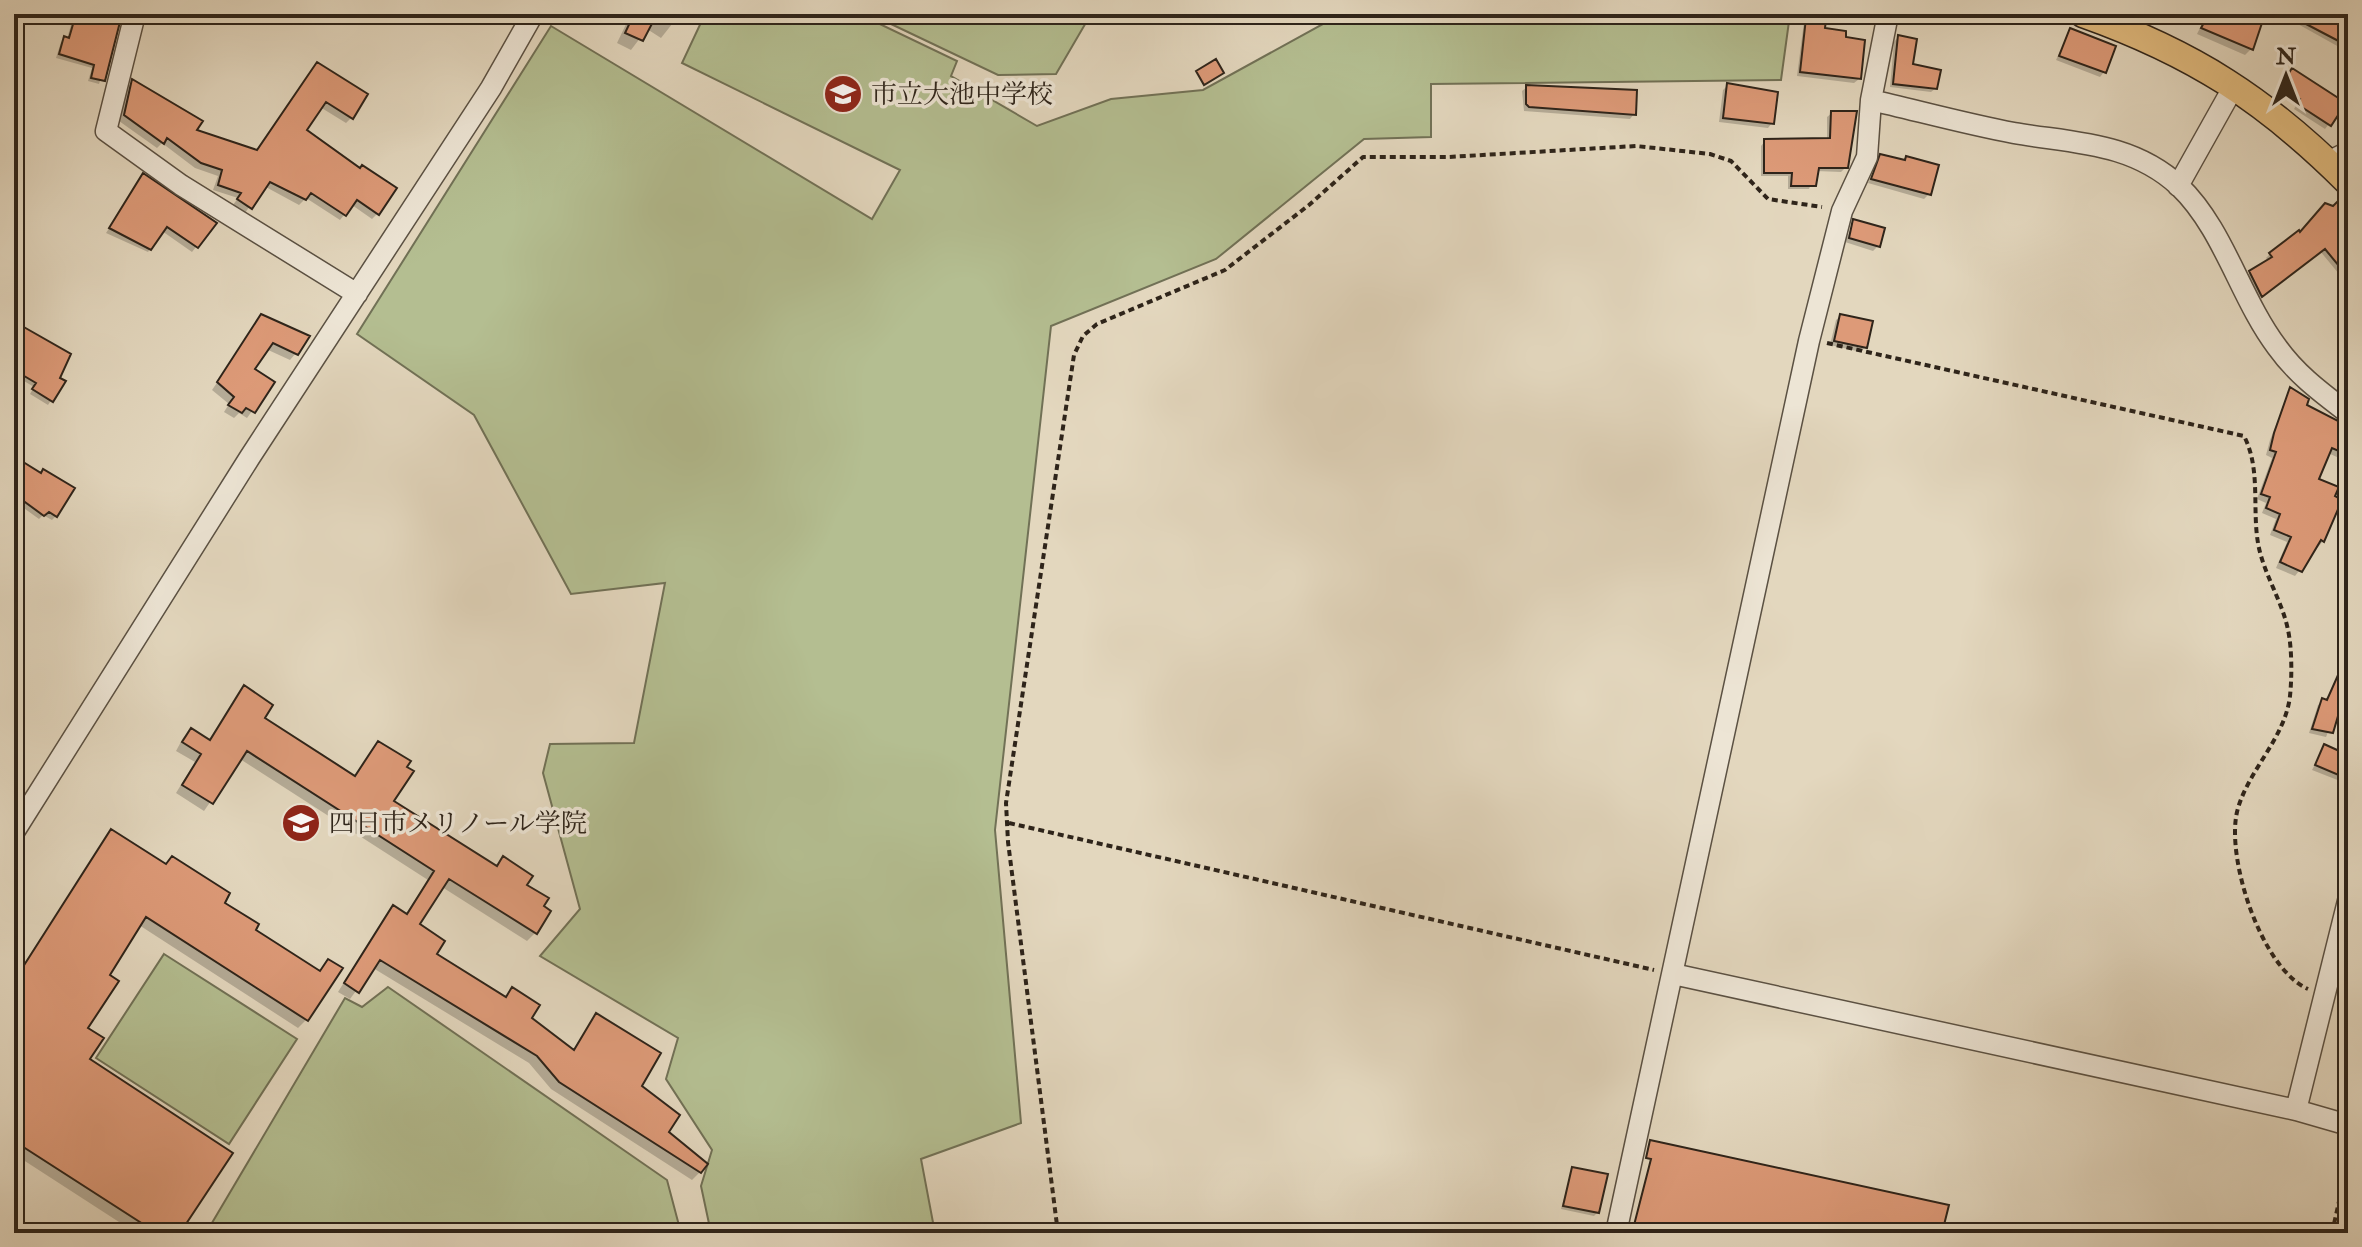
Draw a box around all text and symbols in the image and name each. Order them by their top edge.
north arrow [2246,36,2326,116]
text: N [2275,43,2296,71]
school or university icon: 市立大池中学校 [822,73,864,115]
place label: 市立大池中学校 [871,79,1053,111]
school or university icon: 四日市メリノール学院 [280,802,322,844]
place label: 四日市メリノール学院 [329,808,587,840]

